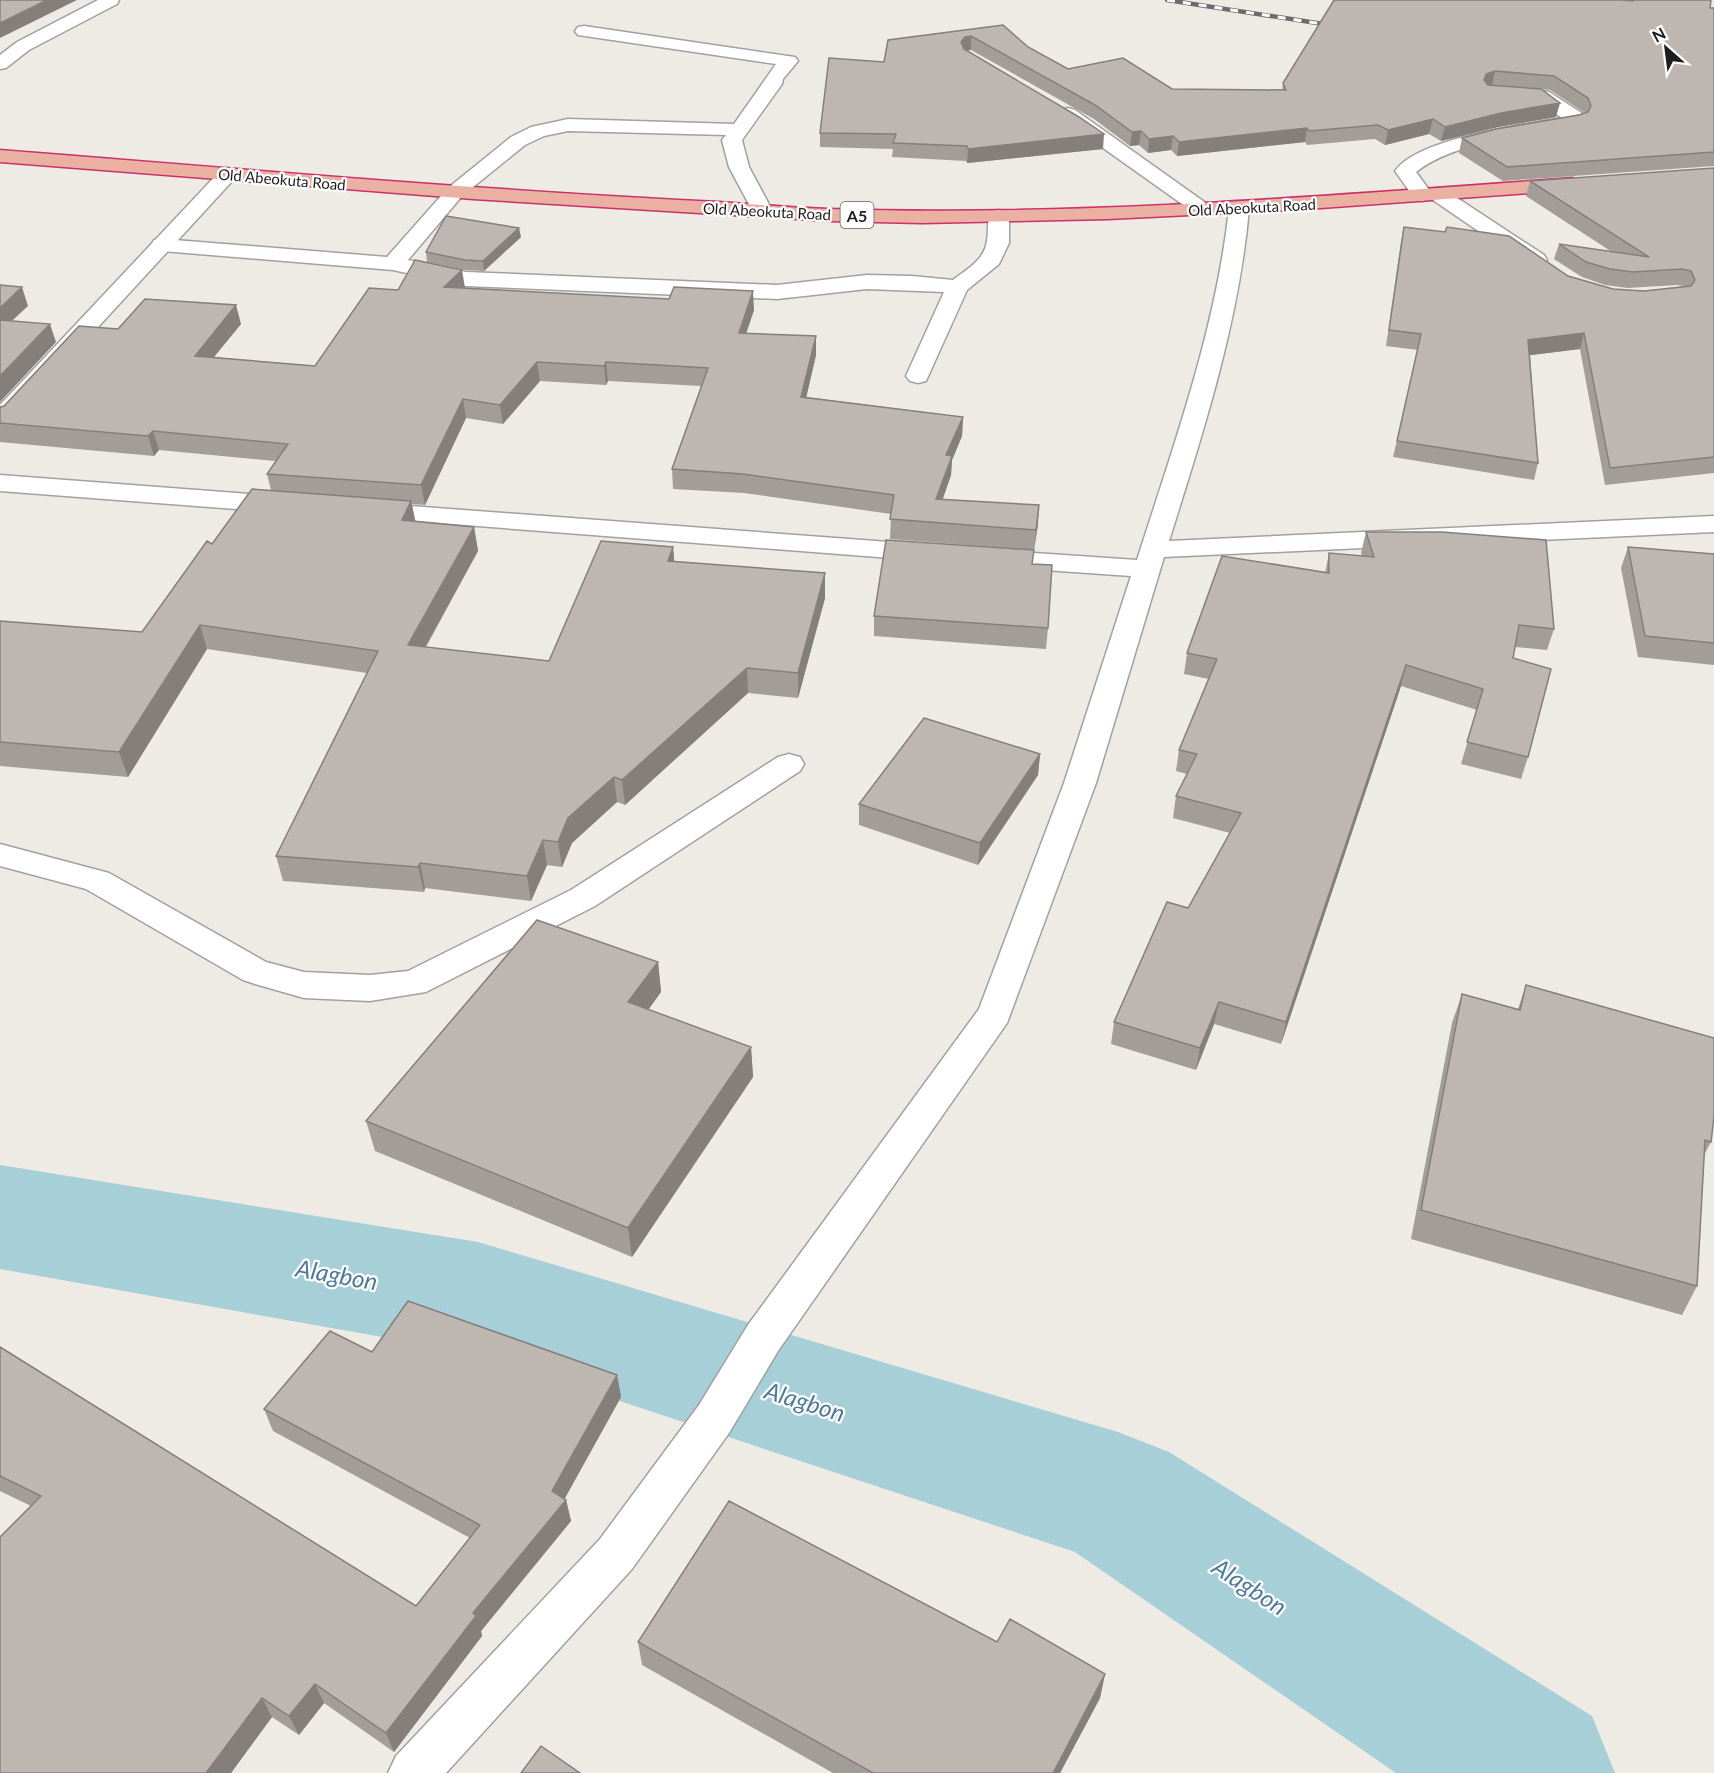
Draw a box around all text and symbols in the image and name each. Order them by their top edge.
north arrow [1636,18,1696,78]
text: N [1649,23,1669,46]
street label: Old Abeokuta Road [217,164,347,194]
street label: Old Abeokuta Road [1188,195,1316,219]
street label: Old Abeokuta Road [703,199,831,223]
road number: A5 [840,202,874,228]
water label: Alagbon [293,1252,380,1295]
water label: Alagbon [760,1375,849,1427]
water label: Alagbon [1207,1551,1292,1621]

